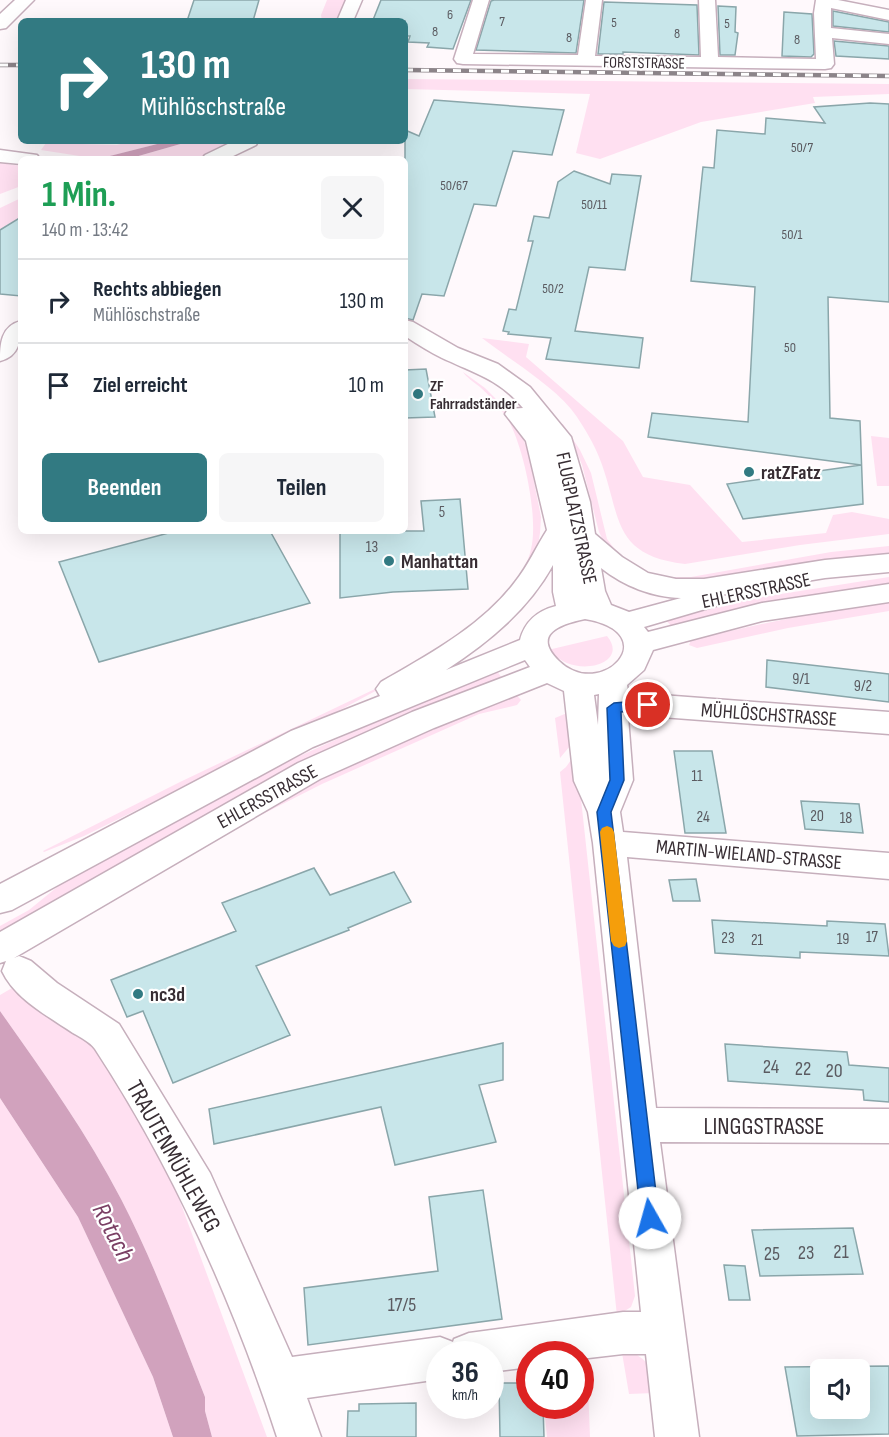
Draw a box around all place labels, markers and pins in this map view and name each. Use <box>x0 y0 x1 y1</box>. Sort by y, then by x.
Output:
place label: ZF Fahrradständer <box>430 377 517 414</box>
marker: ZF Fahrradständer <box>411 387 425 401</box>
place label: ratZFatz <box>761 461 821 485</box>
marker: ratZFatz <box>742 465 756 479</box>
place label: Manhattan <box>401 550 478 574</box>
marker: Manhattan <box>382 554 396 568</box>
pin <box>622 679 673 730</box>
place label: nc3d <box>150 983 185 1007</box>
marker: nc3d <box>131 987 145 1001</box>

